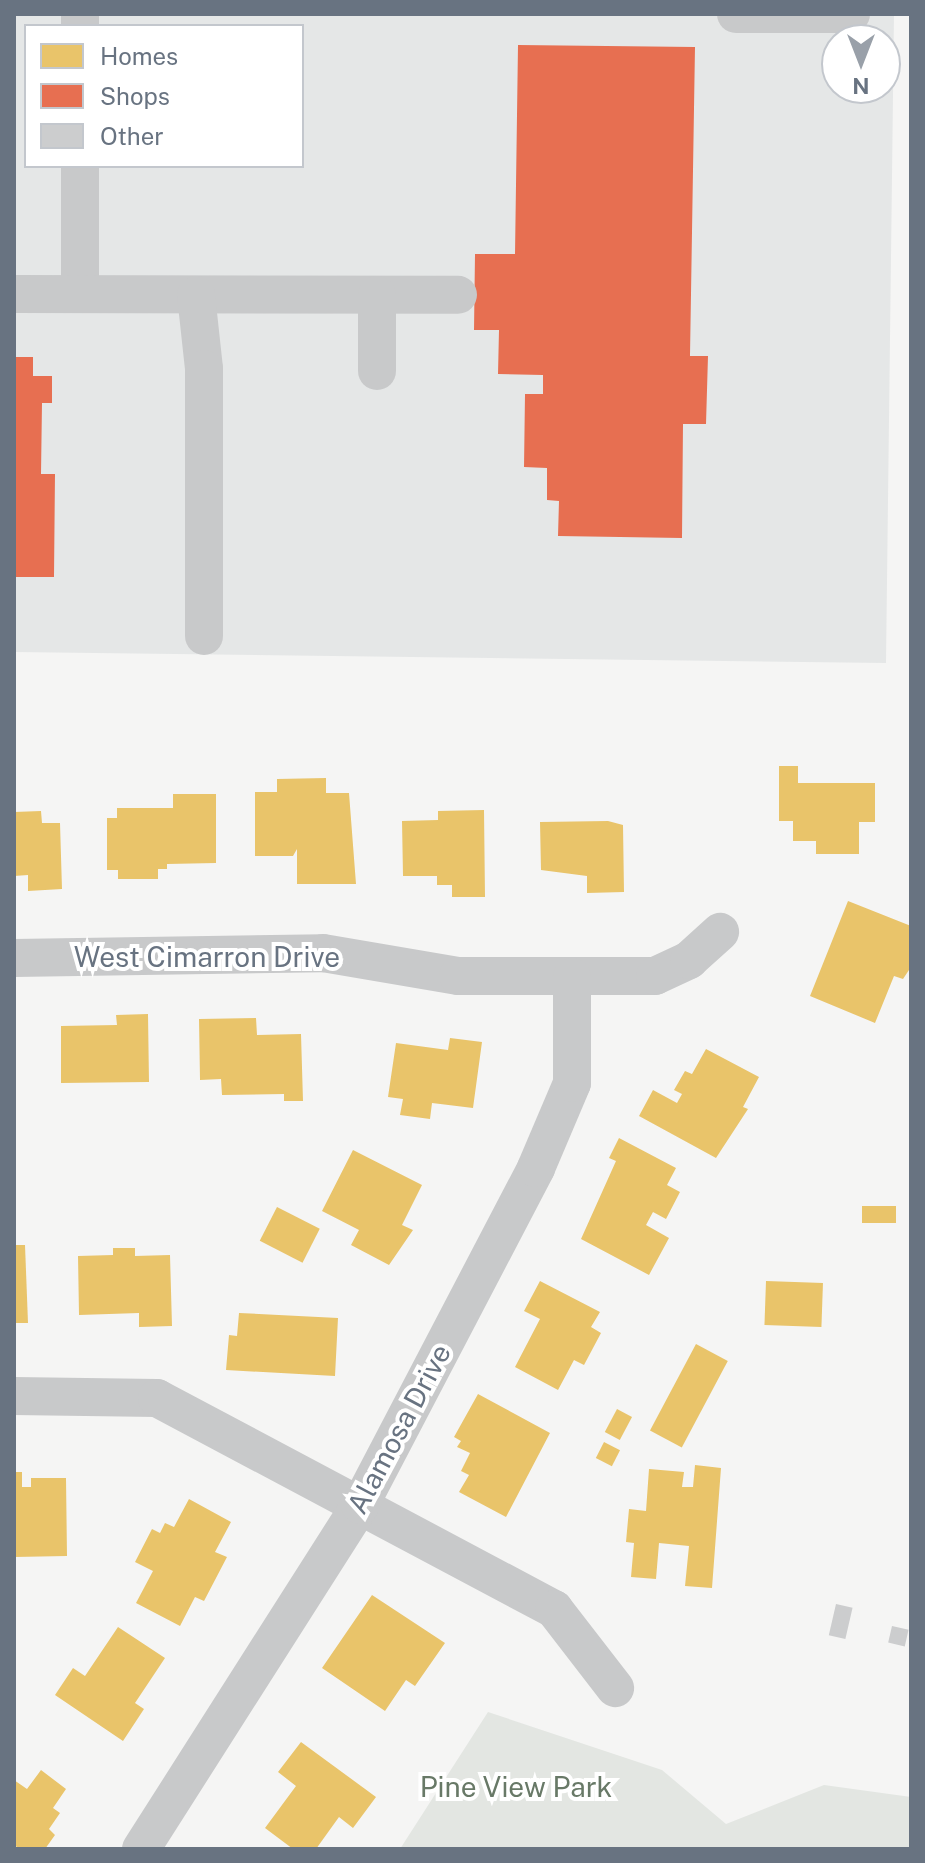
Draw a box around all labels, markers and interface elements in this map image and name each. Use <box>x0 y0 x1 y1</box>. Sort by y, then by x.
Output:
legend <box>24 24 304 168</box>
north arrow <box>821 24 901 104</box>
text: Homes <box>100 42 178 70</box>
text: N <box>852 73 870 99</box>
text: Shops <box>100 82 170 110</box>
text: Other <box>100 122 164 150</box>
street label: West Cimarron Drive <box>74 940 340 974</box>
street label: Alamosa Drive <box>340 1338 458 1520</box>
park label: Pine View Park <box>419 1770 613 1804</box>

